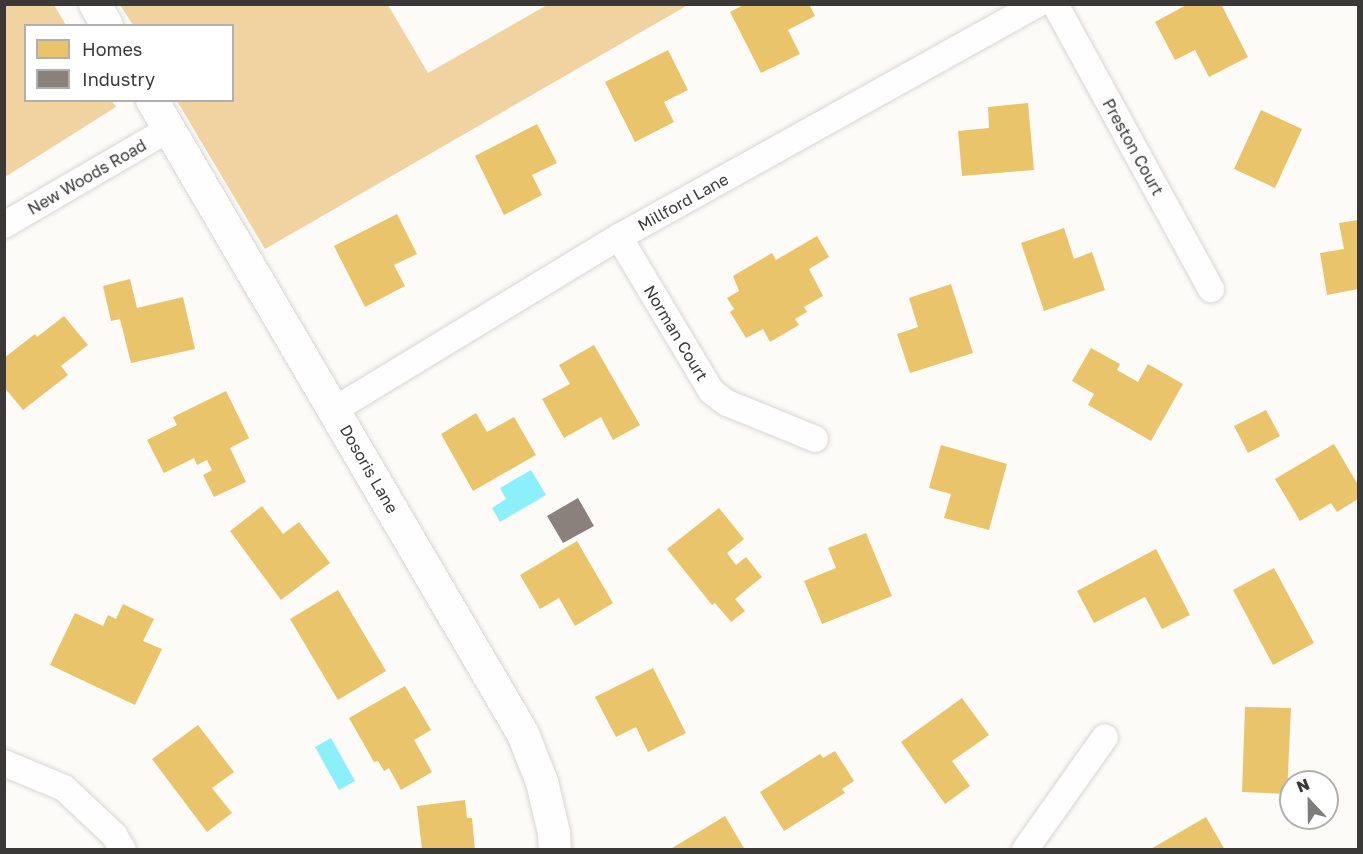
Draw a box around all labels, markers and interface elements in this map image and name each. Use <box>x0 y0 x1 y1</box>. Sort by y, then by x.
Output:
legend <box>24 24 234 102</box>
text: Homes <box>82 38 142 60</box>
text: Industry <box>82 68 155 90</box>
street label: Preston Court <box>1099 95 1167 199</box>
street label: New Woods Road <box>24 135 150 219</box>
street label: Millford Lane <box>634 169 732 235</box>
street label: Norman Court <box>640 282 712 384</box>
street label: Dosoris Lane <box>336 421 402 517</box>
north arrow <box>1279 770 1339 830</box>
text: N <box>1294 774 1312 797</box>

